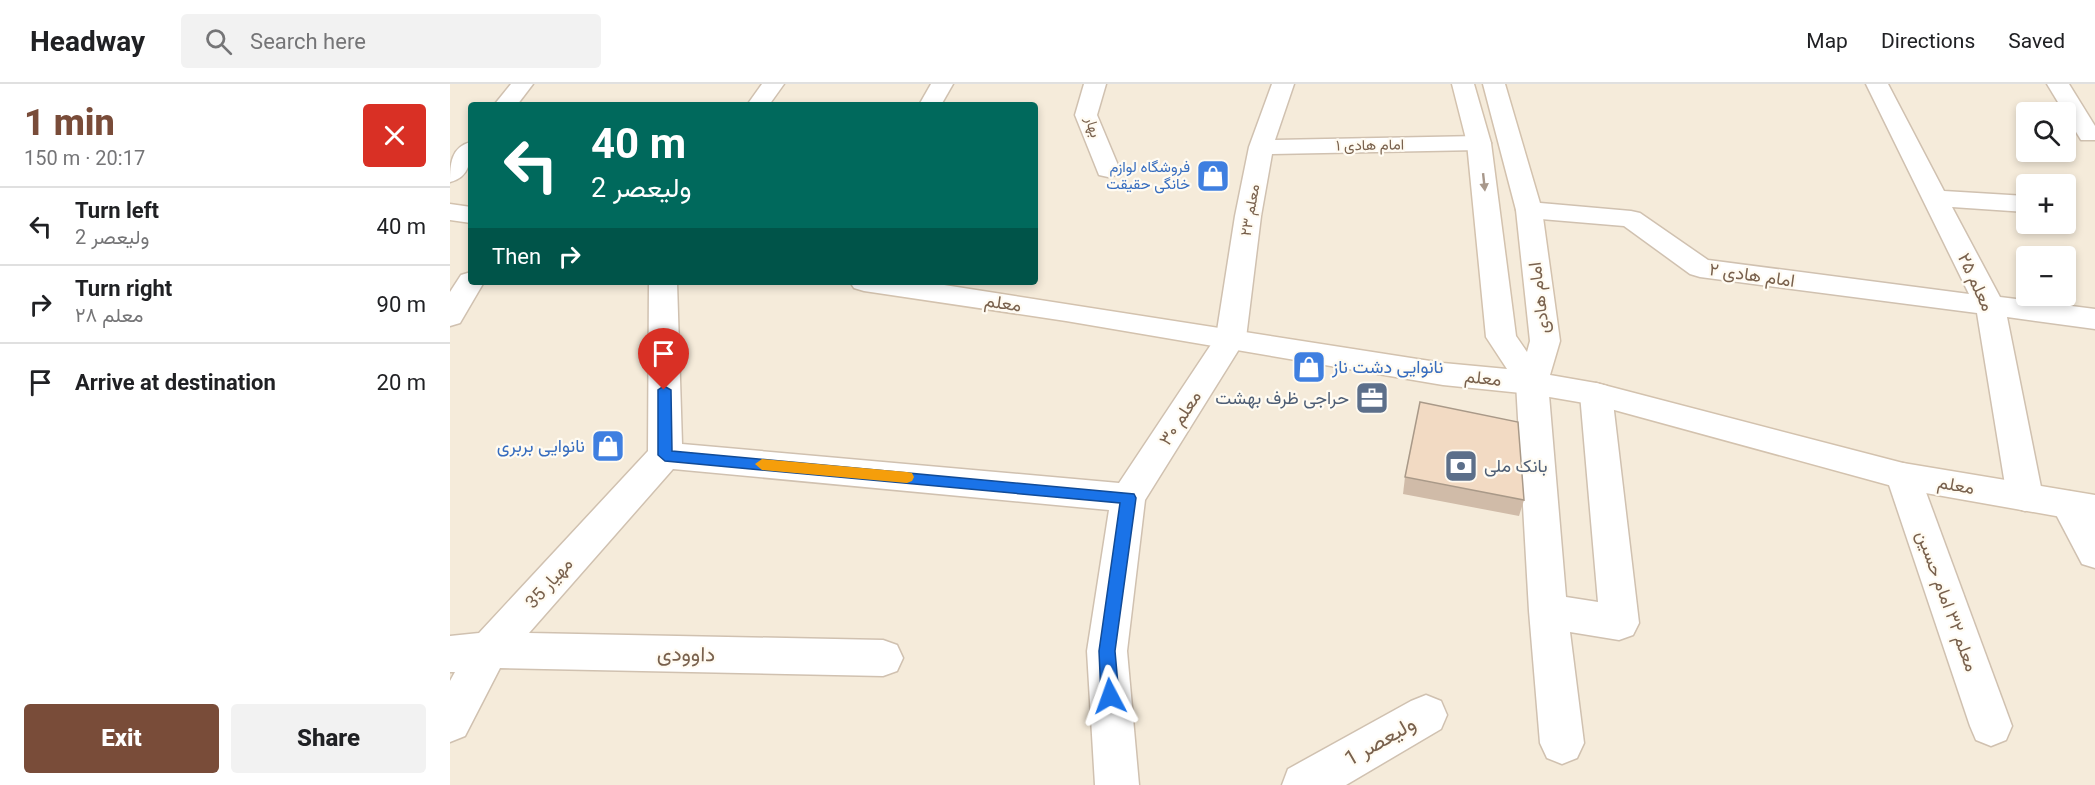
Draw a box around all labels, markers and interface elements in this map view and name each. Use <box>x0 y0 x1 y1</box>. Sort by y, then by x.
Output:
search box <box>181 14 601 68</box>
text: Headway <box>30 25 145 58</box>
icon: search <box>202 25 235 58</box>
text: Search here <box>250 29 366 54</box>
text: Map <box>1806 29 1848 53</box>
text: Directions <box>1881 29 1975 53</box>
text: Saved <box>2008 29 2065 53</box>
text: 1 min <box>24 102 115 144</box>
map controls <box>2016 102 2076 306</box>
button: search <box>2016 102 2076 162</box>
button: close <box>363 104 426 167</box>
street label: بهار <box>1081 113 1105 140</box>
text: 40 m <box>591 119 686 168</box>
icon: left <box>492 126 570 204</box>
street label: امام هادی ١ <box>1336 135 1404 156</box>
text: 150 m · 20:17 <box>24 146 145 170</box>
place label: فروشگاه لوازم خانگی حقیقت <box>1106 158 1190 194</box>
shop icon: فروشگاه لوازم خانگی حقیقت <box>1195 158 1231 194</box>
text: ولیعصر 2 <box>591 172 692 204</box>
one-way arrow <box>1479 173 1489 192</box>
button: + <box>2016 174 2076 234</box>
street label: معلم ۲۳ <box>1237 183 1264 237</box>
text: Turn left <box>75 198 159 223</box>
icon: left <box>24 210 57 243</box>
text: 40 m <box>377 214 426 239</box>
text: ولیعصر 2 <box>75 225 149 249</box>
icon: right <box>553 240 586 273</box>
text: Then <box>492 244 541 269</box>
button: − <box>2016 246 2076 306</box>
street label: معلم ۲۵ <box>1952 249 1999 315</box>
street label: امام هادی ٢ <box>1708 258 1796 293</box>
street label: امام هادی <box>1524 261 1555 335</box>
text: Turn right <box>75 276 172 301</box>
icon: right <box>24 288 57 321</box>
street label: معلم <box>983 290 1023 317</box>
text: 90 m <box>377 292 426 317</box>
text: معلم ۲۸ <box>75 303 143 327</box>
pin <box>638 328 689 390</box>
icon: arrive <box>647 337 680 370</box>
shop icon: نانوایی دشت ناز <box>1291 349 1327 385</box>
place label: نانوایی دشت ناز <box>1331 356 1443 378</box>
street label: معلم <box>1463 365 1503 392</box>
icon: arrive <box>24 366 57 399</box>
text: Arrive at destination <box>75 370 276 395</box>
text: 20 m <box>377 370 426 395</box>
office icon: حراجی ظرف بهشت <box>1354 380 1390 416</box>
street label: معلم ۳۰ <box>1154 386 1207 450</box>
place label: حراجی ظرف بهشت <box>1215 387 1349 409</box>
shop icon: نانوایی بربری <box>590 428 626 464</box>
place label: نانوایی بربری <box>497 435 585 457</box>
bank icon: بانک ملی <box>1443 448 1479 484</box>
place label: بانک ملی <box>1484 455 1548 477</box>
street label: معلم <box>1936 471 1976 500</box>
street label: معلم ۳۲ امام حسین <box>1910 528 1983 675</box>
street label: مهیار 35 <box>521 553 577 613</box>
street label: داوودی <box>657 641 715 668</box>
position arrow <box>1078 664 1142 728</box>
button: Exit <box>24 704 219 773</box>
button: Share <box>231 704 426 773</box>
street label: ولیعصر 1 <box>1340 711 1420 772</box>

